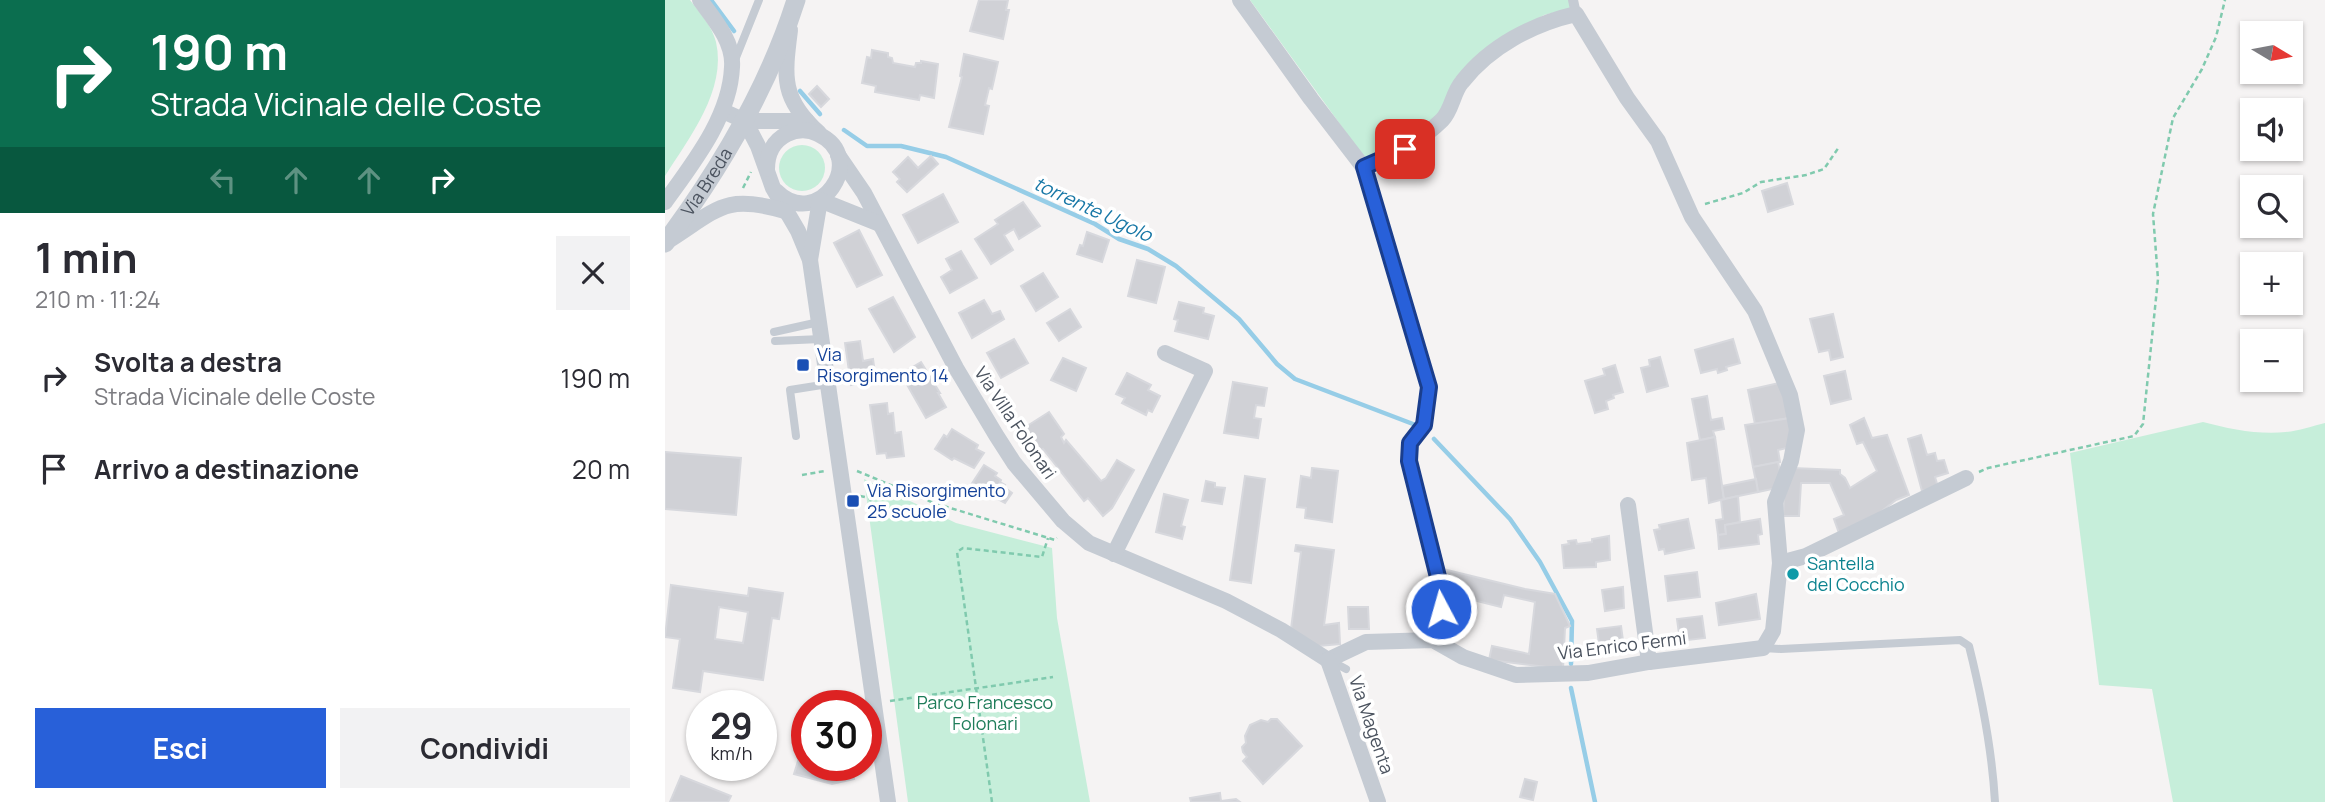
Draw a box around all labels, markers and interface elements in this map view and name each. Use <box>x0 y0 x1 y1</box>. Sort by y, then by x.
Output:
text: 190 m <box>150 18 288 85</box>
north arrow <box>2240 21 2303 84</box>
map controls <box>2240 21 2303 392</box>
icon: right <box>35 28 126 119</box>
text: Strada Vicinale delle Coste <box>150 82 542 126</box>
button: sound <box>2240 98 2303 161</box>
pin <box>1375 119 1435 179</box>
icon: arrive <box>1386 130 1424 168</box>
street label: Via Breda <box>675 143 737 220</box>
icon: left <box>204 161 242 199</box>
icon: ahead <box>277 161 315 199</box>
icon: ahead <box>350 161 388 199</box>
icon: right <box>423 161 461 199</box>
water label: torrente Ugolo <box>1030 170 1158 249</box>
button: search <box>2240 175 2303 238</box>
text: 1 min <box>35 228 138 286</box>
button: close <box>556 236 630 310</box>
button: + <box>2240 252 2303 315</box>
text: 210 m · 11:24 <box>35 283 161 315</box>
button: − <box>2240 329 2303 392</box>
place label: Via Risorgimento 14 <box>817 342 949 387</box>
text: Svolta a destra <box>94 344 282 380</box>
marker: Via Risorgimento 14 <box>795 357 811 373</box>
icon: right <box>35 359 73 397</box>
text: 190 m <box>561 360 630 396</box>
street label: Via Villa Folonari <box>969 362 1062 483</box>
text: Strada Vicinale delle Coste <box>94 380 375 412</box>
icon: arrive <box>35 450 73 488</box>
text: Arrivo a destinazione <box>94 451 359 487</box>
text: 20 m <box>572 451 630 487</box>
place label: Via Risorgimento 25 scuole <box>867 478 1006 523</box>
marker: Via Risorgimento 25 scuole <box>845 493 861 509</box>
place label: Santella del Cocchio <box>1807 551 1905 596</box>
marker: Santella del Cocchio <box>1785 566 1801 582</box>
position arrow <box>1404 572 1478 646</box>
street label: Via Enrico Fermi <box>1556 625 1687 665</box>
street label: Via Magenta <box>1344 672 1400 777</box>
speed limit sign: 30 <box>791 690 882 781</box>
park label: Parco Francesco Folonari <box>917 690 1053 735</box>
text: 29 <box>710 702 753 750</box>
button: Esci <box>35 708 326 788</box>
button: Condividi <box>340 708 630 788</box>
text: km/h <box>711 741 752 765</box>

